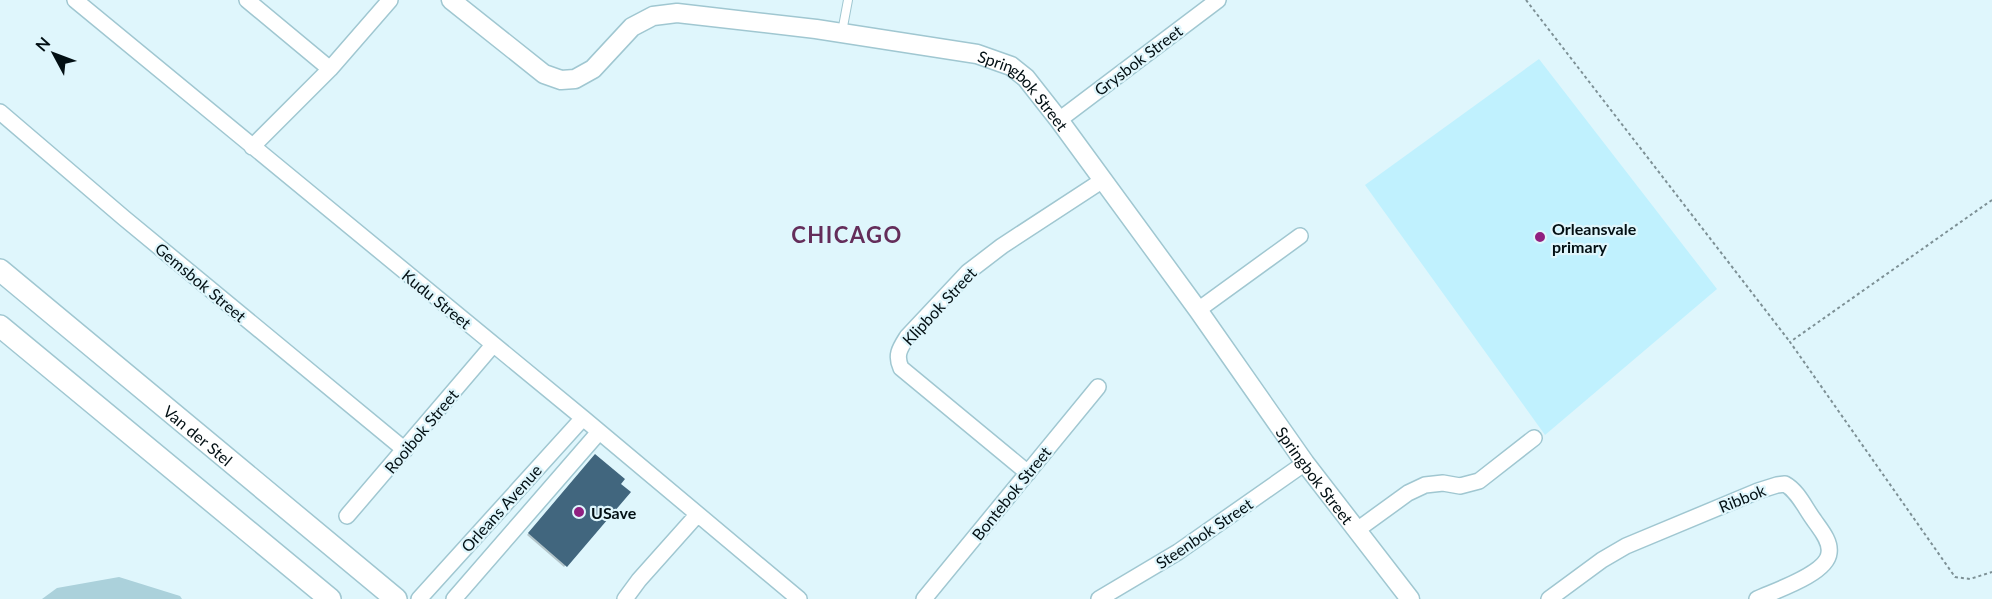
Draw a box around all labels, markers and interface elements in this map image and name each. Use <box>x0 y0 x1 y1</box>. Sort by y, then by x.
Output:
street label: Grysbok Street <box>1090 21 1186 99</box>
north arrow <box>24 24 84 84</box>
text: N <box>31 33 54 55</box>
street label: Springbok Street <box>976 46 1073 134</box>
place label: Orleansvale primary <box>1552 219 1637 256</box>
district label: CHICAGO <box>791 221 903 248</box>
marker: Orleansvale primary <box>1533 230 1547 244</box>
street label: Gemsbok Street <box>152 239 250 326</box>
street label: Klipbok Street <box>898 263 980 349</box>
street label: Kudu Street <box>399 265 476 333</box>
street label: Rooibok Street <box>380 385 462 477</box>
street label: Van der Stel <box>160 401 237 469</box>
street label: Springbok Street <box>1273 422 1358 528</box>
street label: Bontebok Street <box>968 442 1055 544</box>
street label: Orleans Avenue <box>457 460 545 556</box>
street label: Ribbok <box>1716 480 1769 516</box>
street label: Steenbok Street <box>1152 494 1256 572</box>
place label: USave <box>591 503 637 522</box>
marker: USave <box>572 505 586 519</box>

